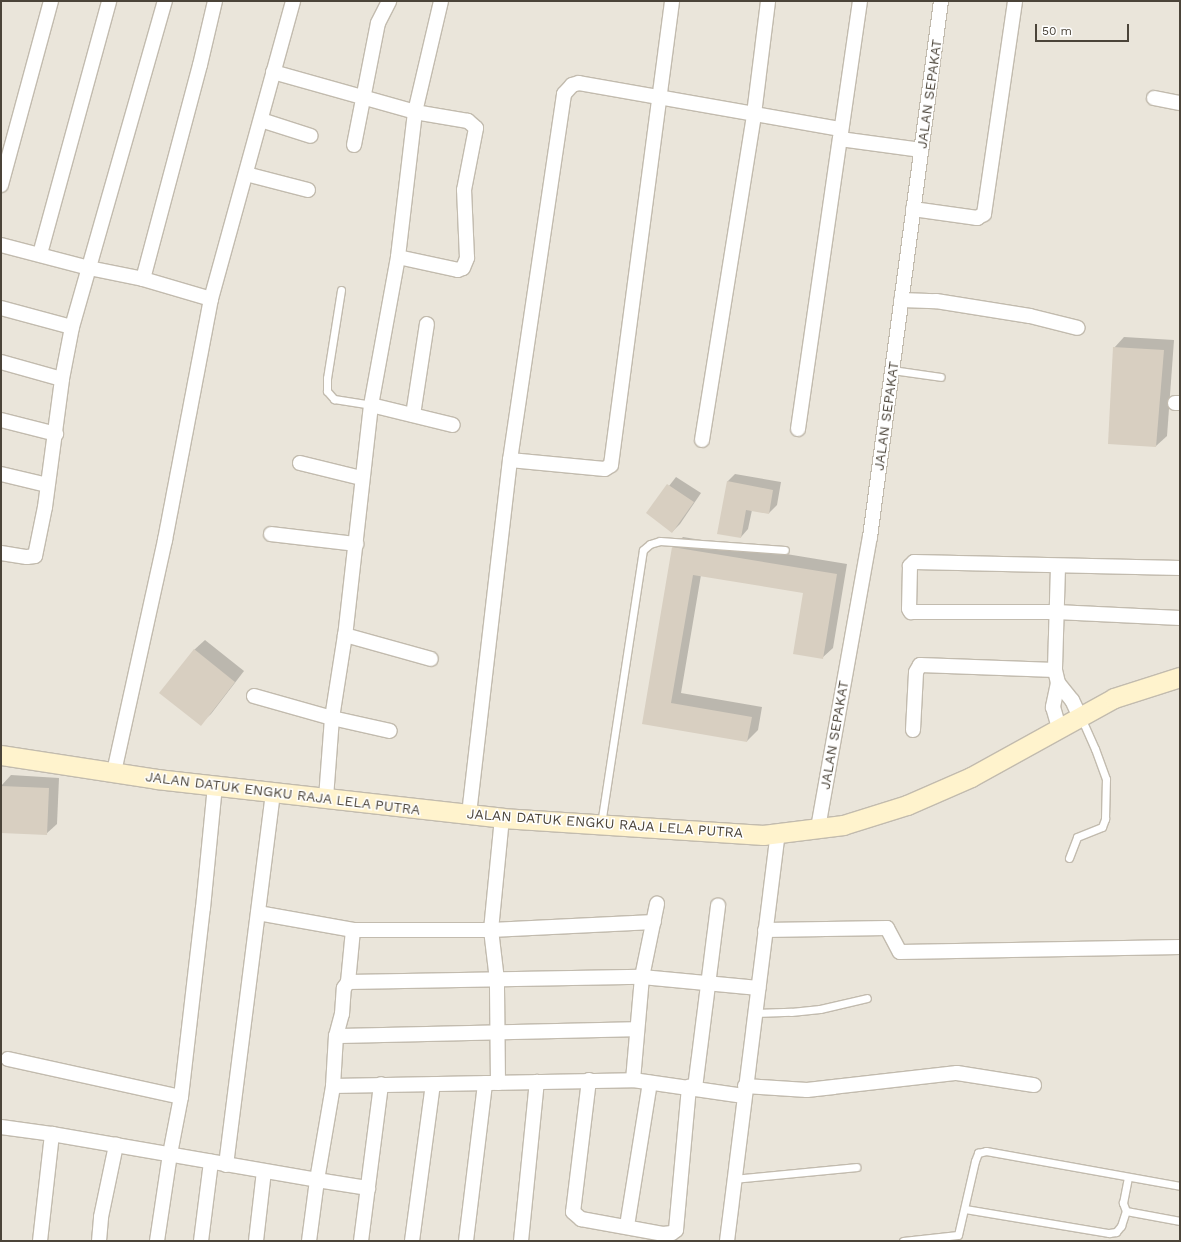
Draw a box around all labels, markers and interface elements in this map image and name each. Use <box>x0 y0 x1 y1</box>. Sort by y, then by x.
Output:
scale bar <box>1037 16 1131 42</box>
text: 50 m <box>1042 24 1072 38</box>
street label: JALAN SEPAKAT <box>913 38 945 150</box>
street label: JALAN SEPAKAT <box>870 360 902 472</box>
street label: JALAN SEPAKAT <box>816 679 852 791</box>
street label: JALAN DATUK ENGKU RAJA LELA PUTRA <box>144 768 422 818</box>
street label: JALAN DATUK ENGKU RAJA LELA PUTRA <box>466 805 744 841</box>

